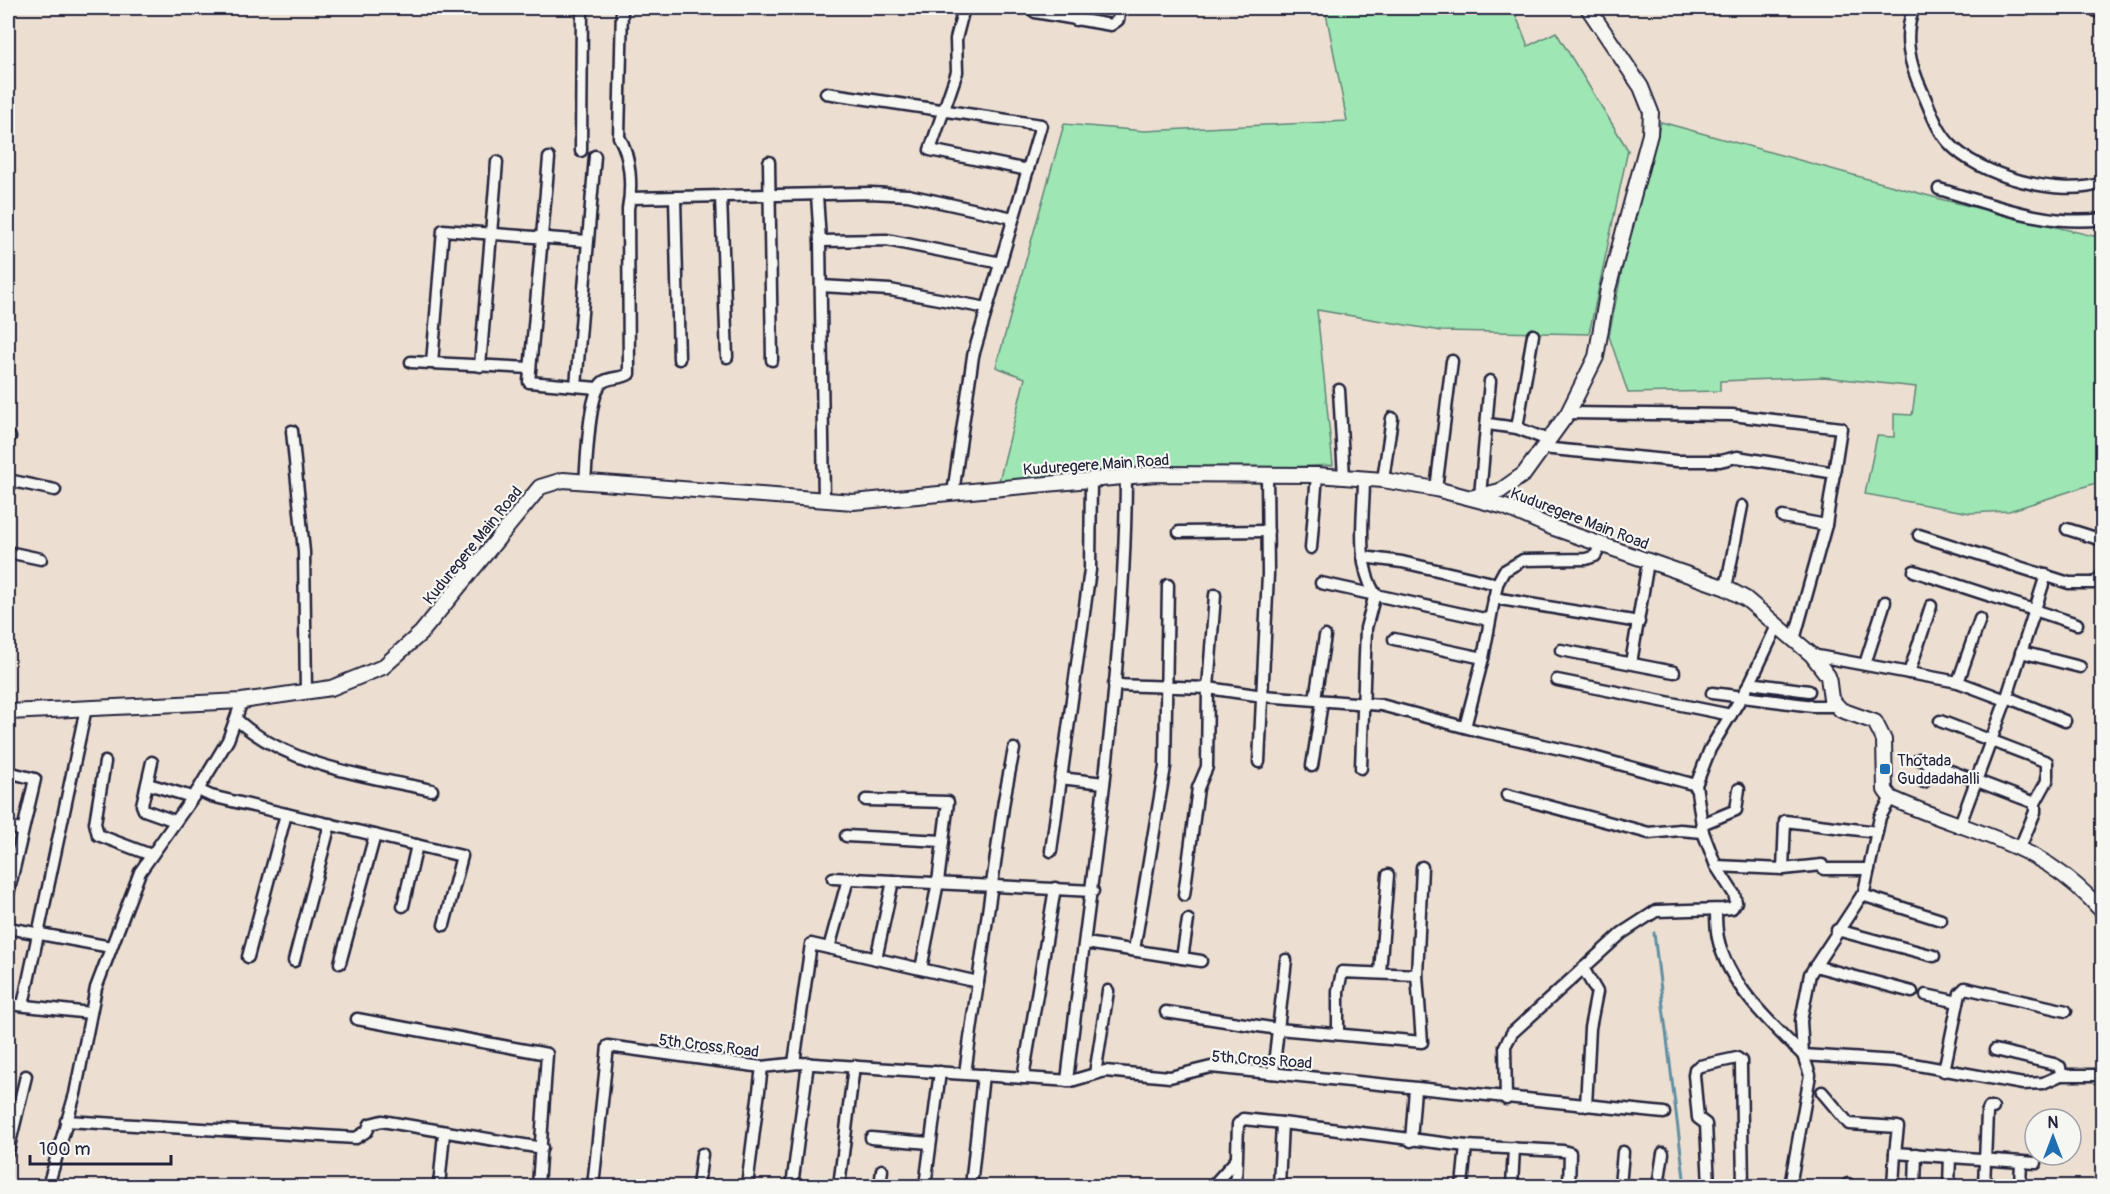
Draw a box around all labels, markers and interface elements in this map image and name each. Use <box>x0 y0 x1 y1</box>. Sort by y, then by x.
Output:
street label: Kuduregere Main Road <box>1022 450 1170 480</box>
street label: Kuduregere Main Road <box>419 482 527 609</box>
street label: Kuduregere Main Road <box>1507 483 1652 555</box>
place label: Thotada Guddadahalli <box>1897 751 1980 789</box>
marker: Thotada Guddadahalli <box>1878 762 1892 776</box>
street label: 5th Cross Road <box>658 1030 760 1062</box>
street label: 5th Cross Road <box>1211 1047 1313 1073</box>
north arrow <box>2023 1107 2083 1167</box>
text: N <box>2048 1113 2059 1133</box>
scale bar <box>30 1128 171 1166</box>
text: 100 m <box>39 1138 91 1161</box>

